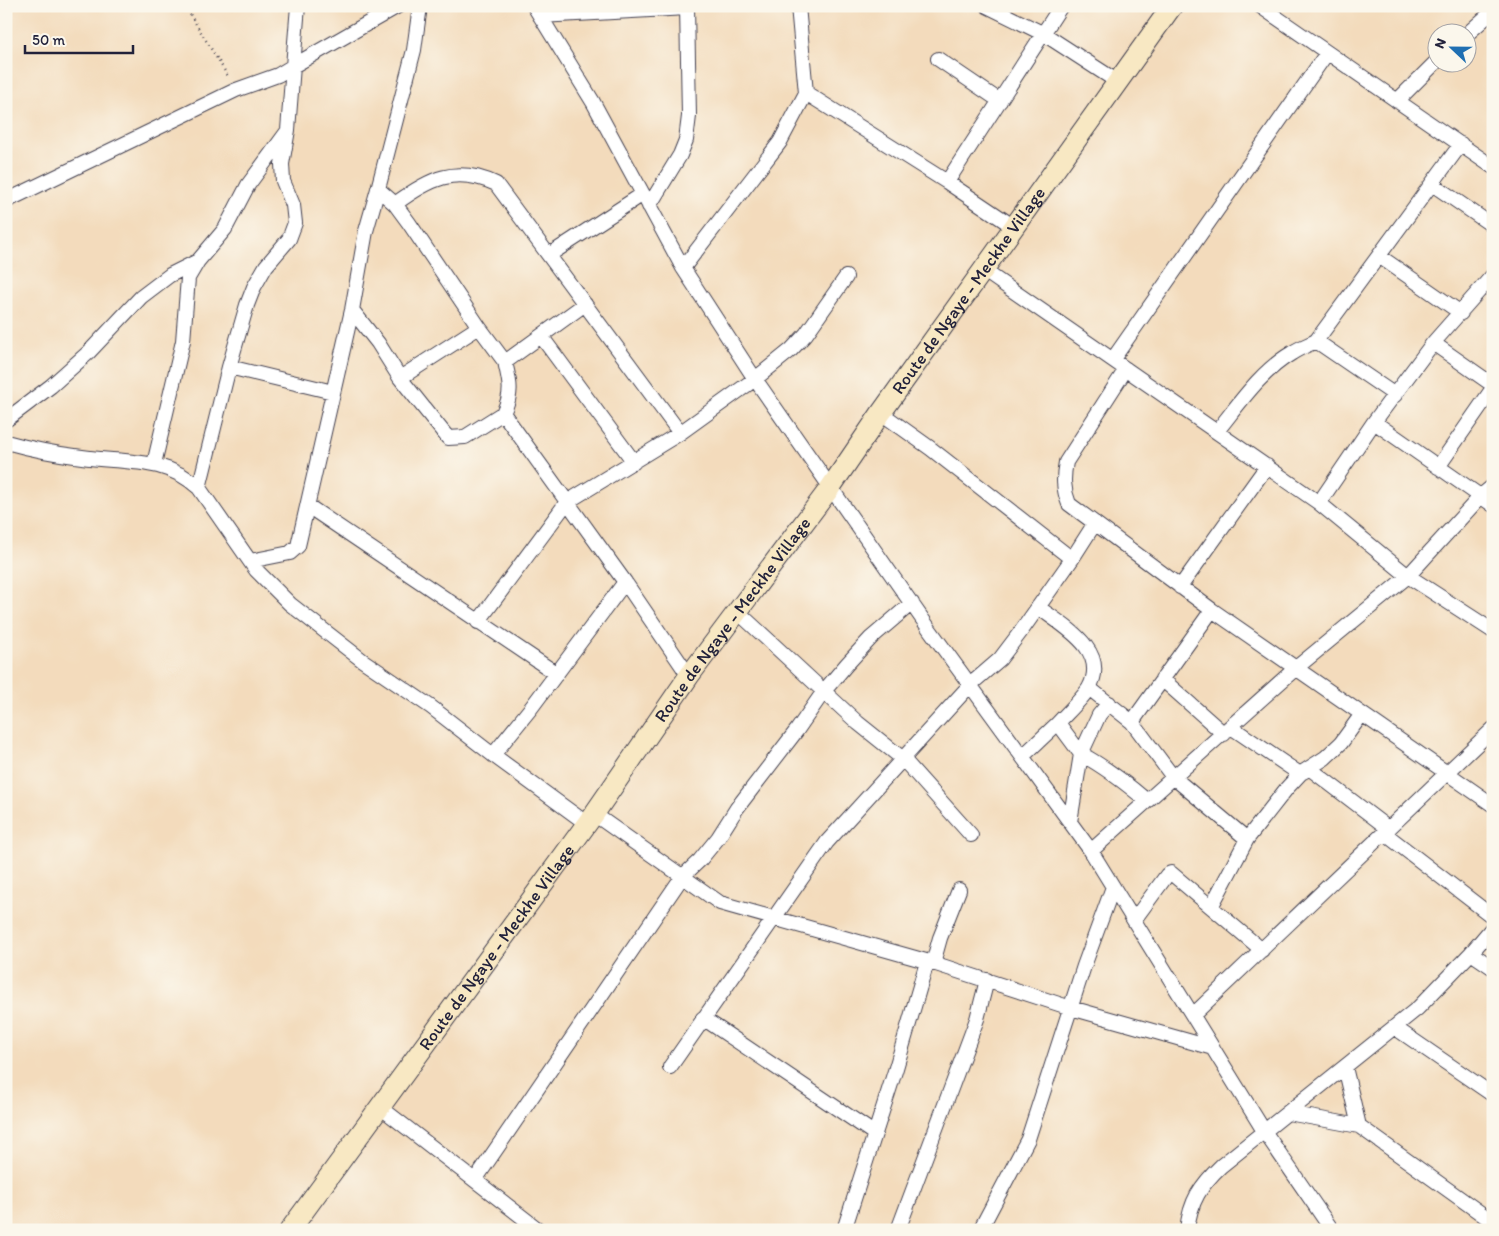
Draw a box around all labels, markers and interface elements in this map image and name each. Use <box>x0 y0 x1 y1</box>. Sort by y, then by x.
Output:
scale bar <box>25 22 132 54</box>
north arrow <box>1426 22 1476 72</box>
text: 50 m <box>32 31 65 49</box>
text: N <box>1431 36 1450 51</box>
street label: Route de Ngaye - Meckhe Village <box>887 183 1050 398</box>
street label: Route de Ngaye - Meckhe Village <box>650 513 815 726</box>
street label: Route de Ngaye - Meckhe Village <box>414 840 579 1055</box>

